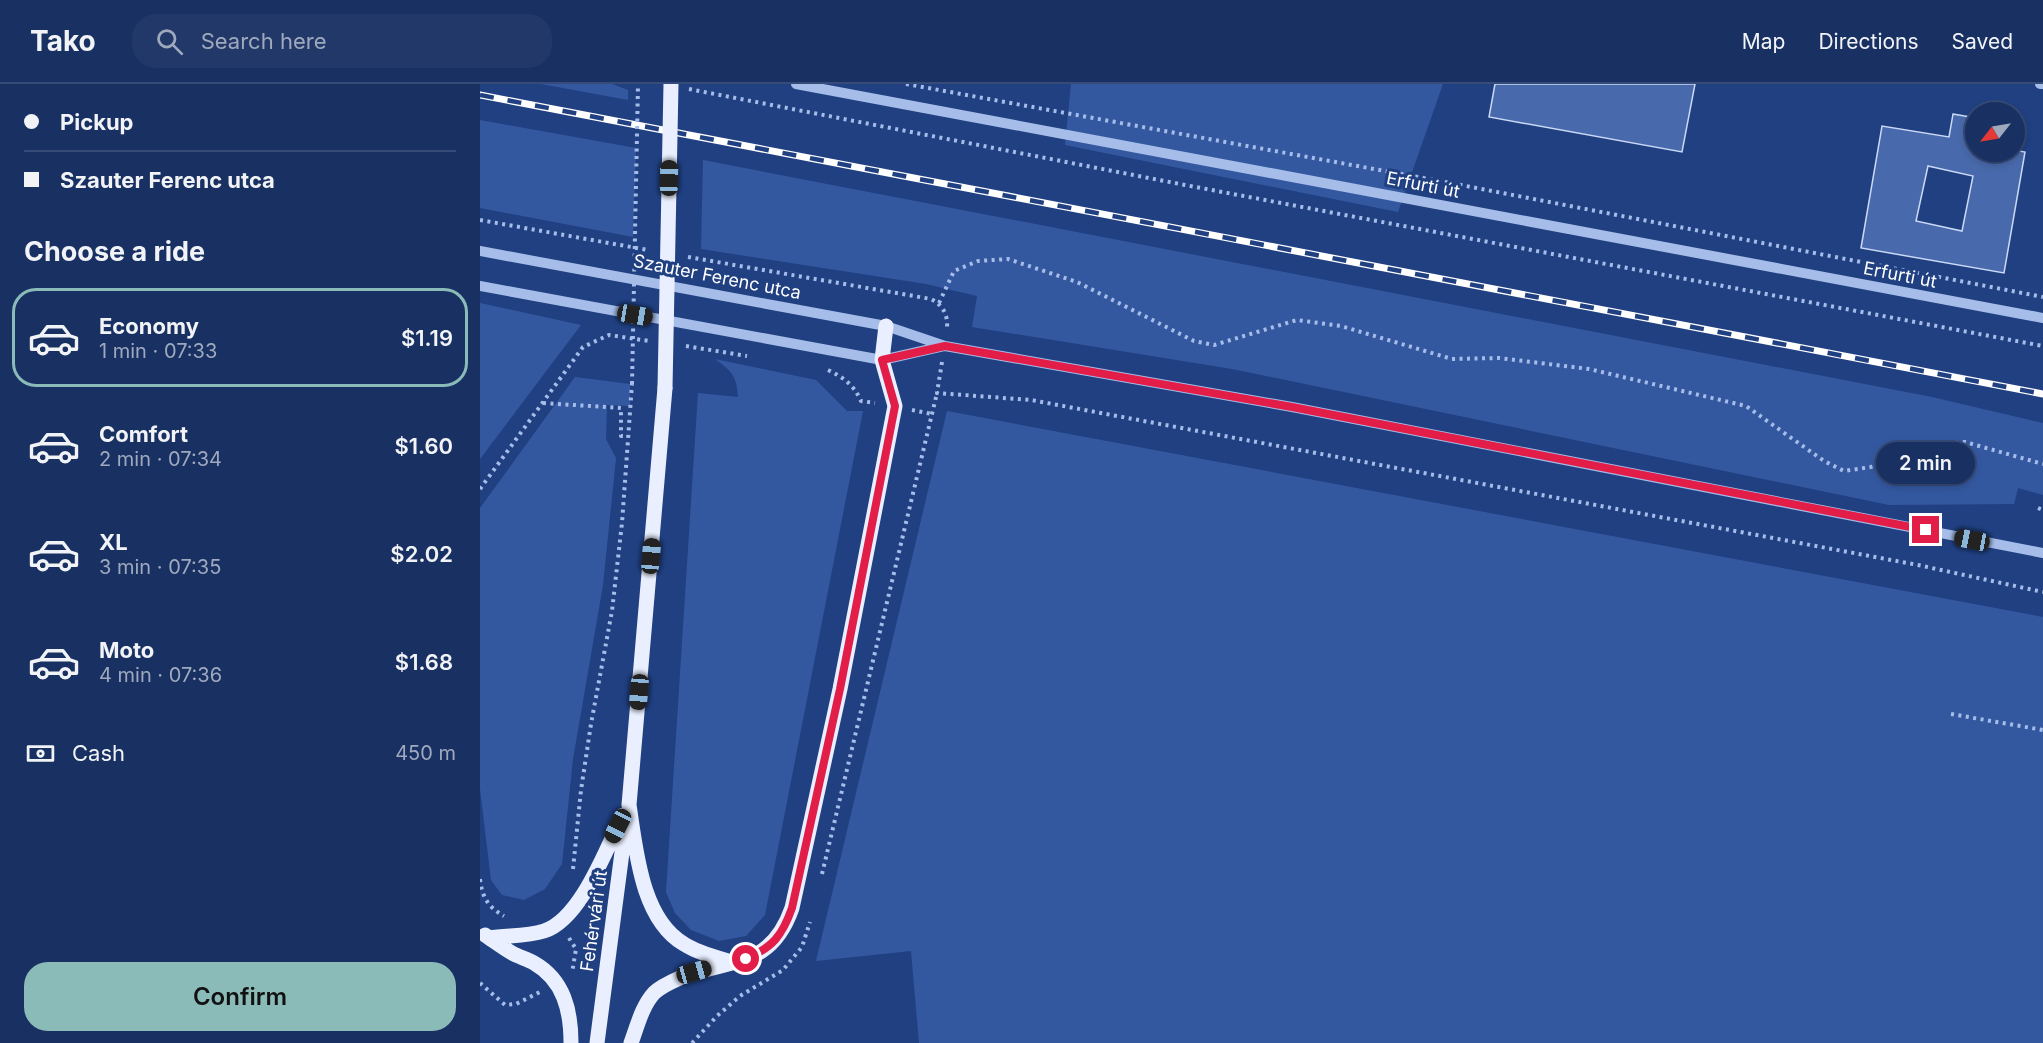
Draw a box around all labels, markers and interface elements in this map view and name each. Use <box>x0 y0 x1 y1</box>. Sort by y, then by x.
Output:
search box <box>132 14 552 68</box>
text: Tako <box>30 24 96 58</box>
icon: search <box>153 25 186 58</box>
text: Search here <box>201 28 326 54</box>
text: Map <box>1742 29 1785 54</box>
text: Directions <box>1818 29 1919 54</box>
text: Saved <box>1952 29 2013 54</box>
north arrow <box>1965 102 2025 162</box>
map controls <box>1965 102 2025 162</box>
text: Pickup <box>60 109 134 135</box>
car <box>660 160 678 196</box>
text: Szauter Ferenc utca <box>60 167 275 193</box>
street label: Erfurti út <box>1385 167 1462 202</box>
text: Choose a ride <box>24 235 205 268</box>
street label: Szauter Ferenc utca <box>631 250 803 303</box>
street label: Erfurti út <box>1862 257 1939 292</box>
car <box>616 303 654 327</box>
icon: car <box>27 311 81 365</box>
text: Economy <box>99 313 199 339</box>
text: $1.19 <box>401 325 453 351</box>
text: 1 min · 07:33 <box>99 339 217 363</box>
icon: car <box>27 419 81 473</box>
text: Comfort <box>99 421 188 447</box>
text: $1.60 <box>394 433 453 459</box>
callout: 2 min <box>1876 443 1976 485</box>
text: 2 min · 07:34 <box>99 447 222 471</box>
text: 2 min <box>1899 451 1952 475</box>
route end <box>1912 516 1939 543</box>
icon: car <box>27 527 81 581</box>
car <box>1953 528 1991 552</box>
text: XL <box>99 529 128 555</box>
car <box>640 537 662 575</box>
text: $2.02 <box>390 541 453 567</box>
text: 3 min · 07:35 <box>99 555 221 579</box>
icon: car <box>27 635 81 689</box>
text: Moto <box>99 637 154 663</box>
text: $1.68 <box>395 649 453 675</box>
text: 4 min · 07:36 <box>99 663 222 687</box>
car <box>628 673 650 711</box>
icon: cash <box>24 737 57 770</box>
text: Cash <box>72 740 125 766</box>
text: 450 m <box>395 741 456 765</box>
car <box>602 806 634 846</box>
street label: Fehérvári út <box>576 869 611 973</box>
route start <box>732 945 759 972</box>
car <box>674 958 714 986</box>
button: Confirm <box>24 962 456 1031</box>

